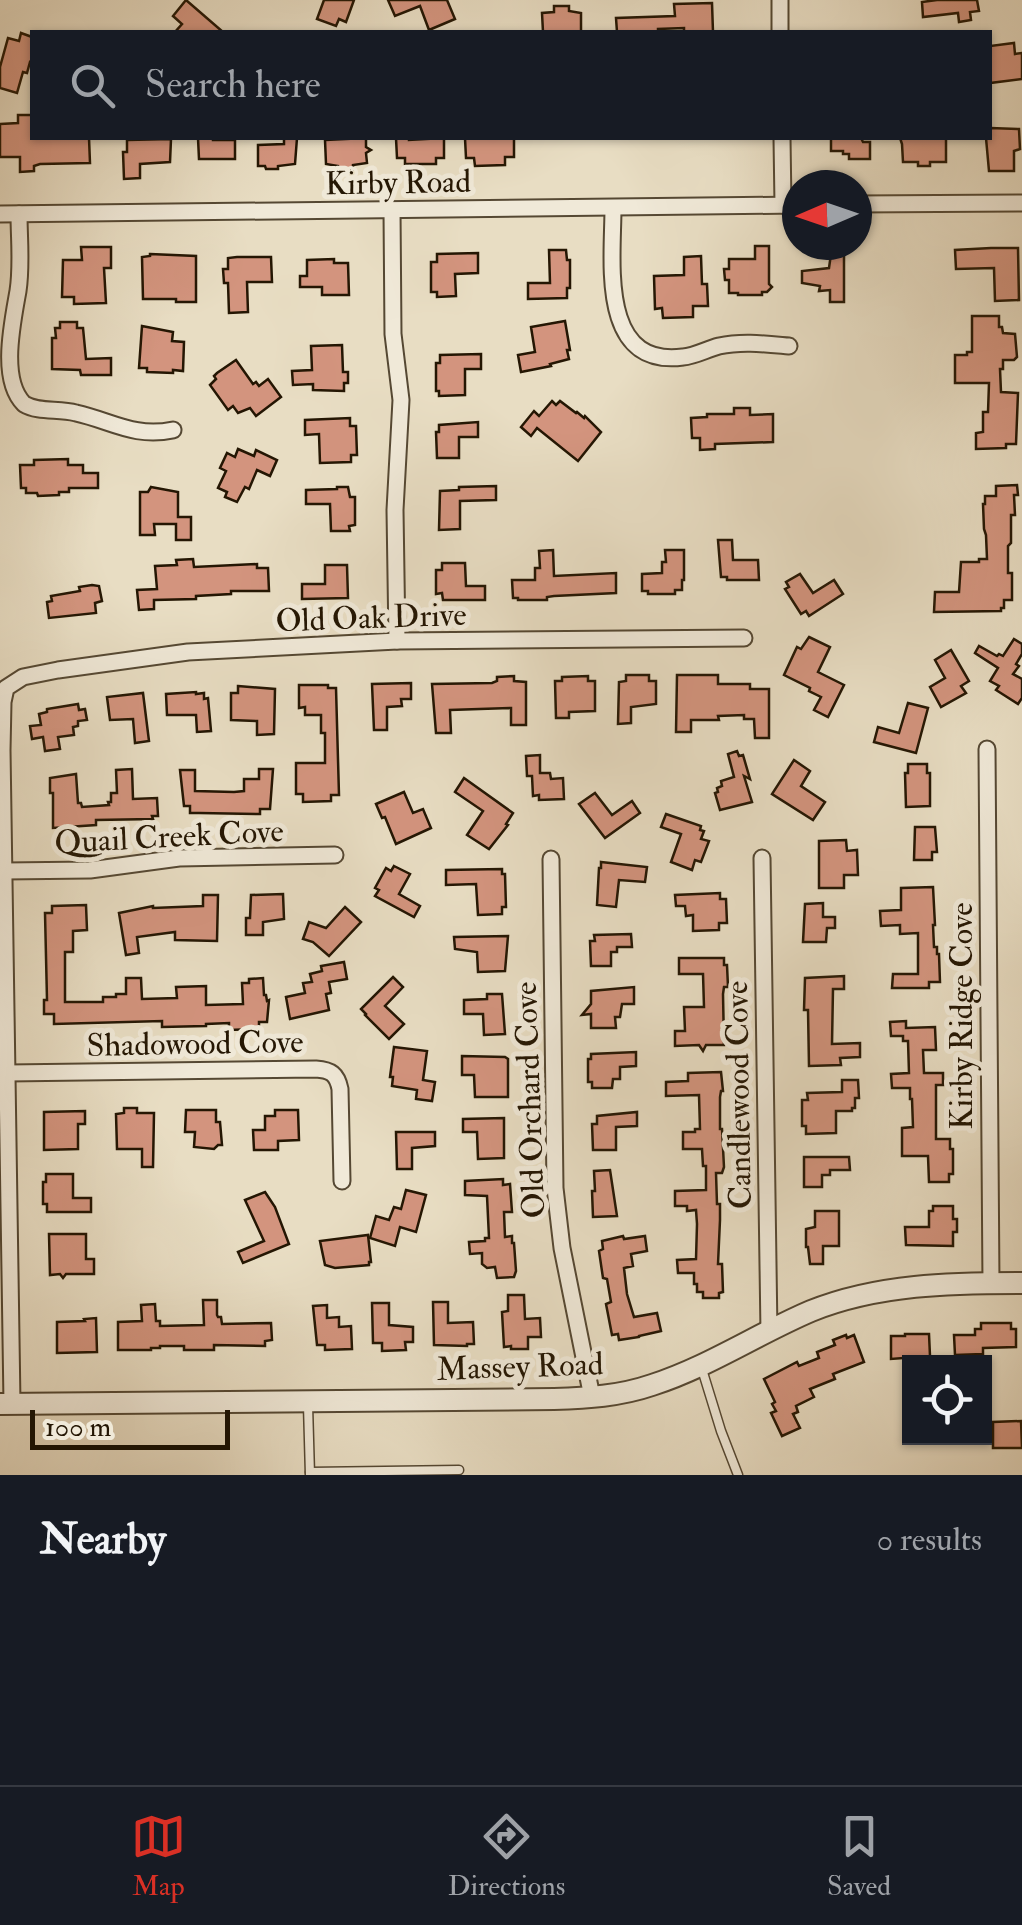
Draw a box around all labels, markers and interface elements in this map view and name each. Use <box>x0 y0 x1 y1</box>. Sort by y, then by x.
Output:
search box <box>30 30 992 140</box>
icon: search <box>65 58 120 113</box>
text: Search here <box>145 61 321 109</box>
street label: Kirby Road <box>325 162 472 204</box>
north arrow <box>782 170 872 260</box>
street label: Old Oak Drive <box>275 595 467 641</box>
street label: Quail Creek Cove <box>53 811 285 863</box>
street label: Kirby Ridge Cove <box>942 902 982 1130</box>
street label: Candlewood Cove <box>717 980 761 1209</box>
street label: Old Orchard Cove <box>506 981 554 1219</box>
street label: Shadowood Cove <box>86 1022 304 1066</box>
street label: Massey Road <box>436 1344 604 1390</box>
map controls <box>902 1355 992 1445</box>
button: locate <box>902 1355 992 1445</box>
scale bar <box>30 1405 230 1450</box>
text: 100 m <box>45 1410 111 1445</box>
text: Nearby <box>40 1514 166 1566</box>
text: 0 results <box>877 1520 982 1560</box>
tab: Map <box>131 1809 186 1904</box>
tab: Directions <box>448 1809 565 1904</box>
tab: Saved <box>827 1809 891 1904</box>

